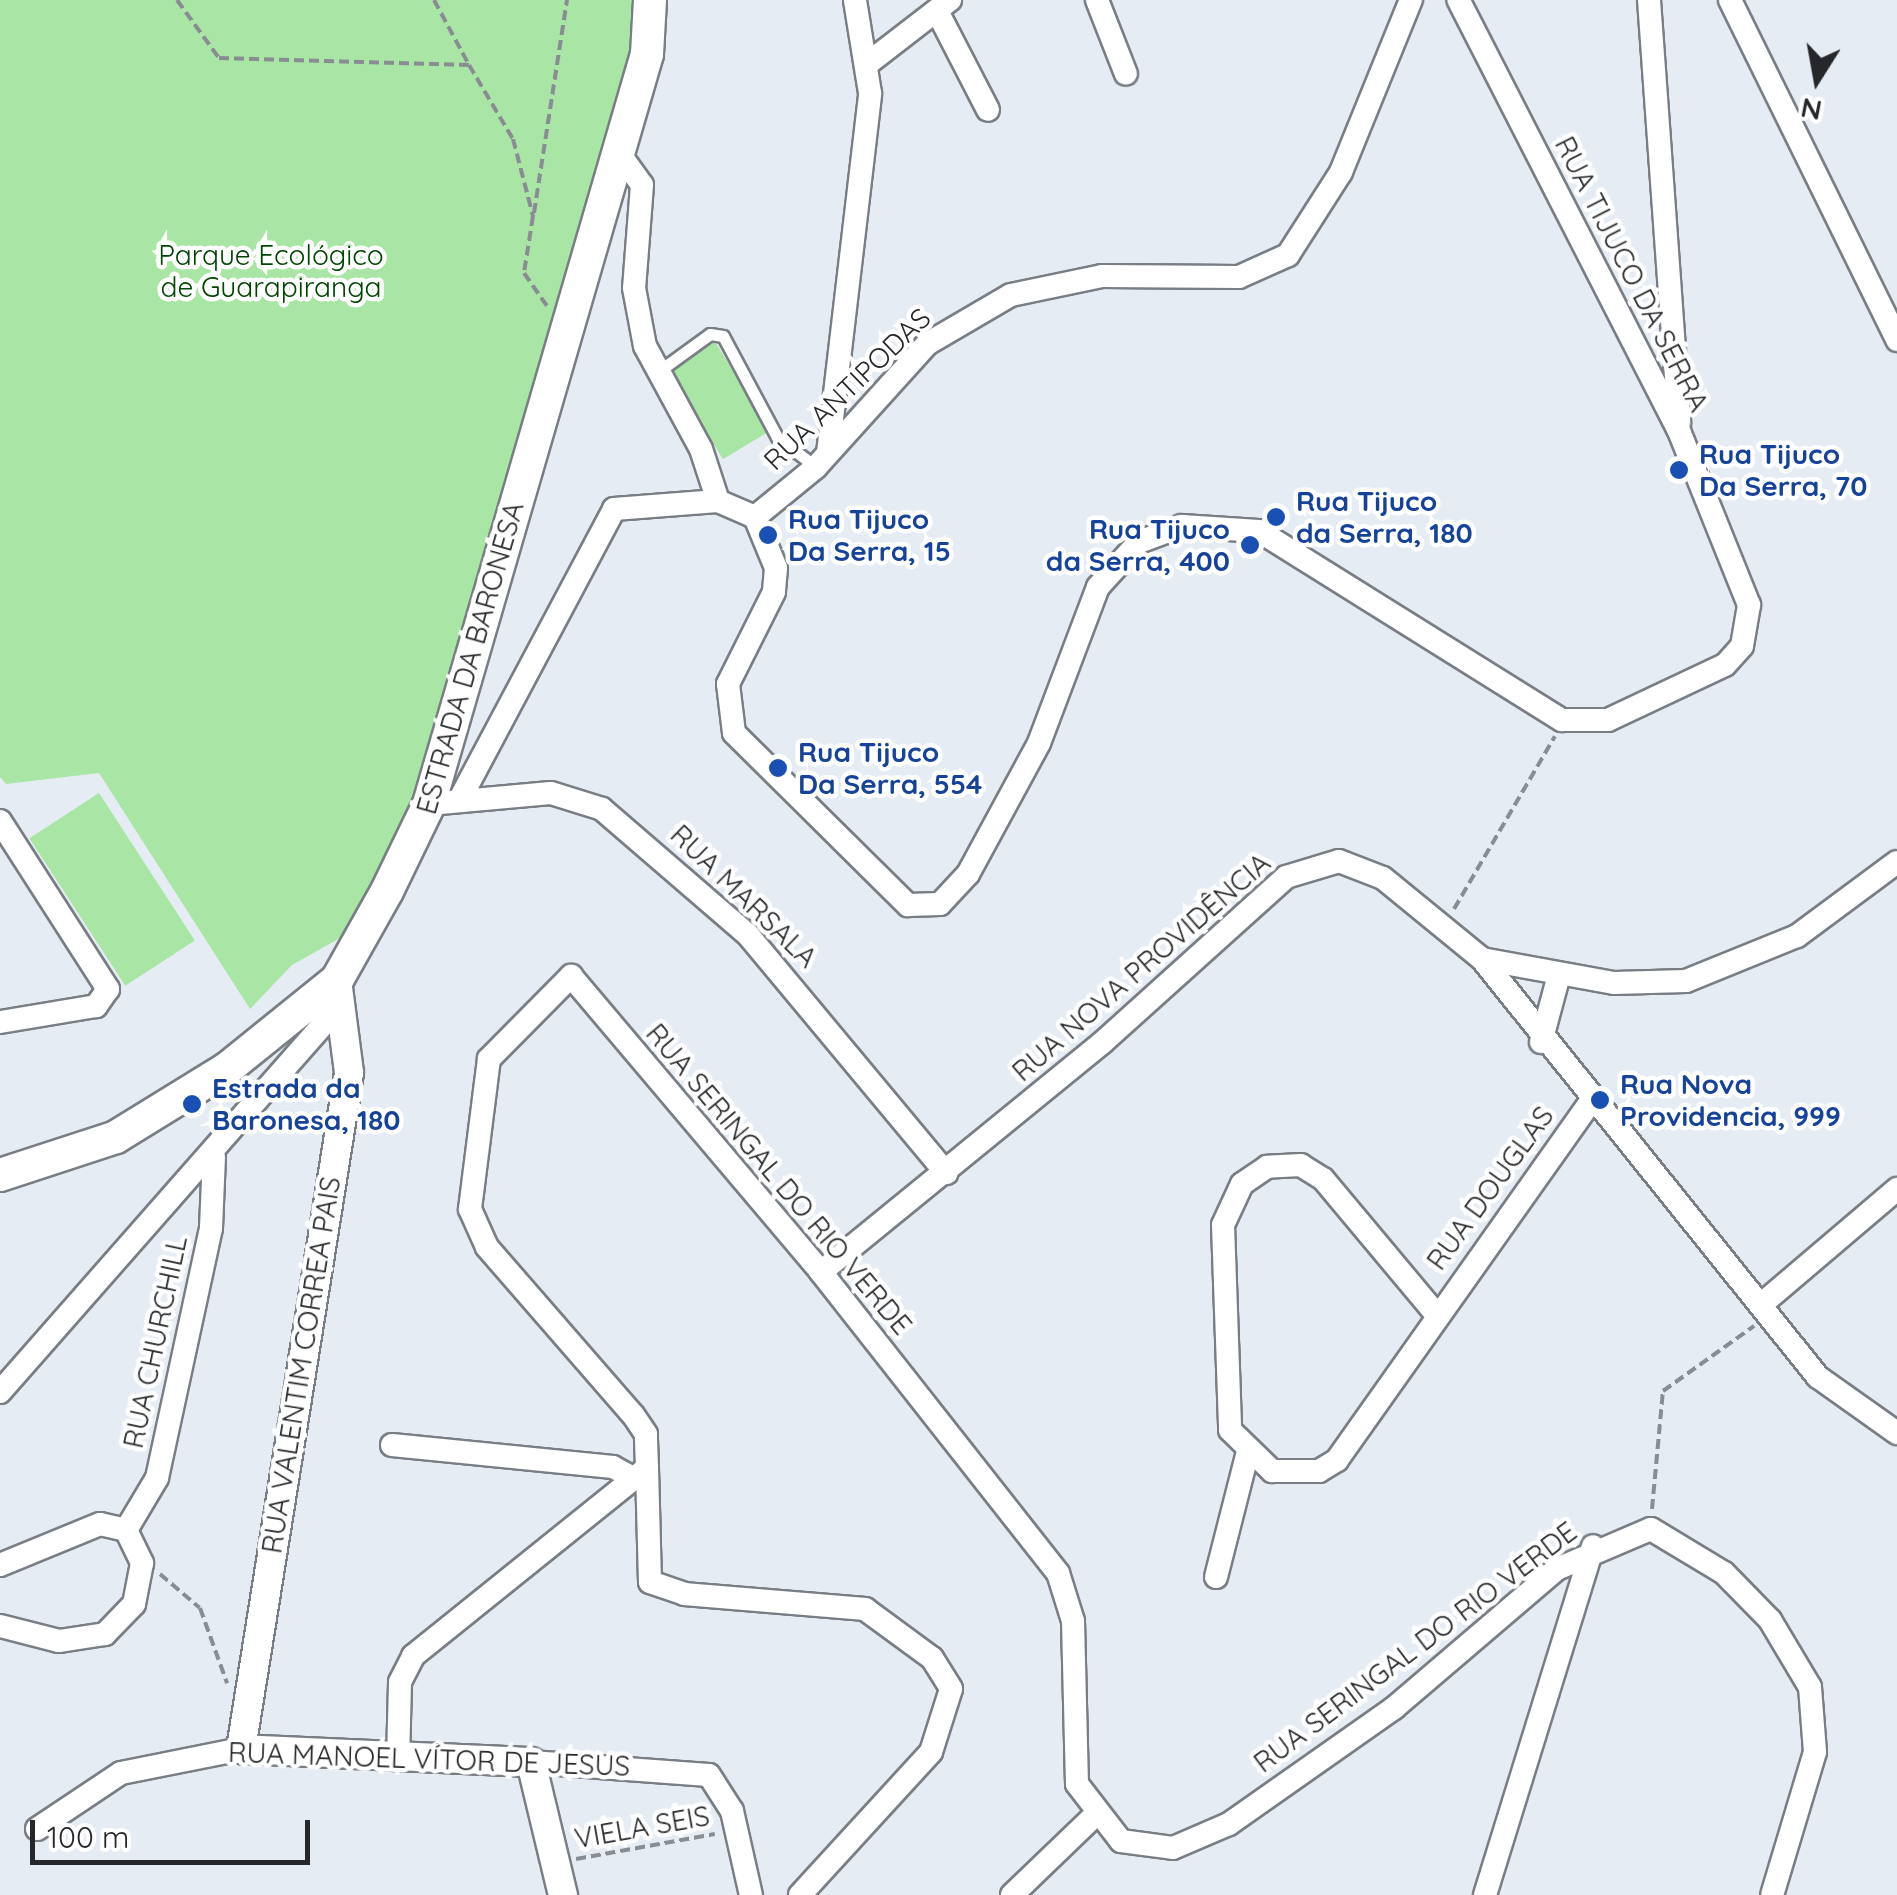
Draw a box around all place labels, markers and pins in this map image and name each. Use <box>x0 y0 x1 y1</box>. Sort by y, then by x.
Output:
place label: Rua Tijuco Da Serra, 70 <box>1699 437 1867 503</box>
marker: Rua Tijuco Da Serra, 70 <box>1668 459 1690 481</box>
place label: Rua Tijuco da Serra, 180 <box>1296 484 1473 550</box>
place label: Rua Tijuco Da Serra, 15 <box>788 502 951 568</box>
marker: Rua Tijuco da Serra, 180 <box>1265 506 1287 528</box>
place label: Rua Tijuco da Serra, 400 <box>1046 512 1230 578</box>
marker: Rua Tijuco Da Serra, 15 <box>757 524 779 546</box>
marker: Rua Tijuco da Serra, 400 <box>1239 534 1261 556</box>
place label: Rua Tijuco Da Serra, 554 <box>798 735 982 801</box>
marker: Rua Tijuco Da Serra, 554 <box>767 757 789 779</box>
place label: Rua Nova Providencia, 999 <box>1620 1067 1841 1133</box>
place label: Estrada da Baronesa, 180 <box>212 1071 400 1137</box>
marker: Rua Nova Providencia, 999 <box>1589 1089 1611 1111</box>
marker: Estrada da Baronesa, 180 <box>181 1093 203 1115</box>

